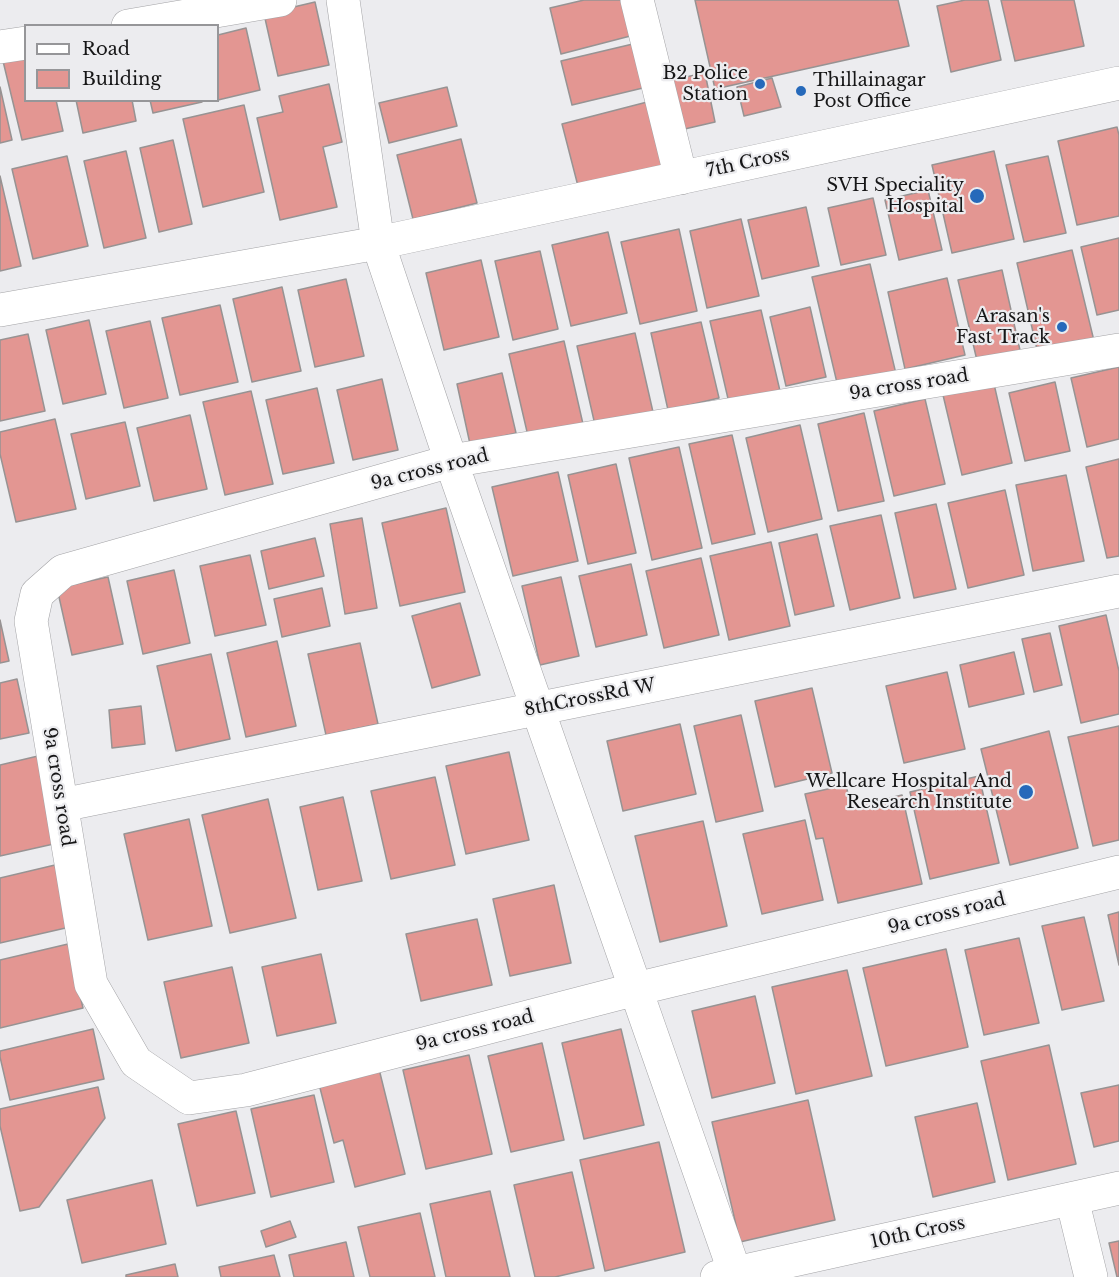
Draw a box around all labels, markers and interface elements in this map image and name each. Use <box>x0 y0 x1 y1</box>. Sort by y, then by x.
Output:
legend <box>24 24 219 102</box>
text: Road <box>82 38 130 60</box>
place label: B2 Police Station <box>662 63 748 106</box>
text: Building <box>82 68 161 90</box>
place label: Thillainagar Post Office <box>813 70 925 112</box>
marker: B2 Police Station <box>753 77 767 91</box>
marker: Thillainagar Post Office <box>794 84 808 98</box>
street label: 7th Cross <box>705 144 791 182</box>
place label: SVH Speciality Hospital <box>826 175 964 218</box>
marker: SVH Speciality Hospital <box>968 187 986 205</box>
place label: Arasan's Fast Track <box>956 306 1050 348</box>
marker: Arasan's Fast Track <box>1055 320 1069 334</box>
street label: 9a cross road <box>848 365 970 405</box>
street label: 9a cross road <box>369 445 491 495</box>
street label: 8thCrossRd W <box>523 675 657 721</box>
street label: 9a cross road <box>38 726 78 848</box>
place label: Wellcare Hospital And Research Institute <box>806 771 1012 814</box>
marker: Wellcare Hospital And Research Institute <box>1017 783 1035 801</box>
street label: 9a cross road <box>886 889 1008 939</box>
street label: 9a cross road <box>414 1006 536 1056</box>
street label: 10th Cross <box>869 1212 967 1254</box>

